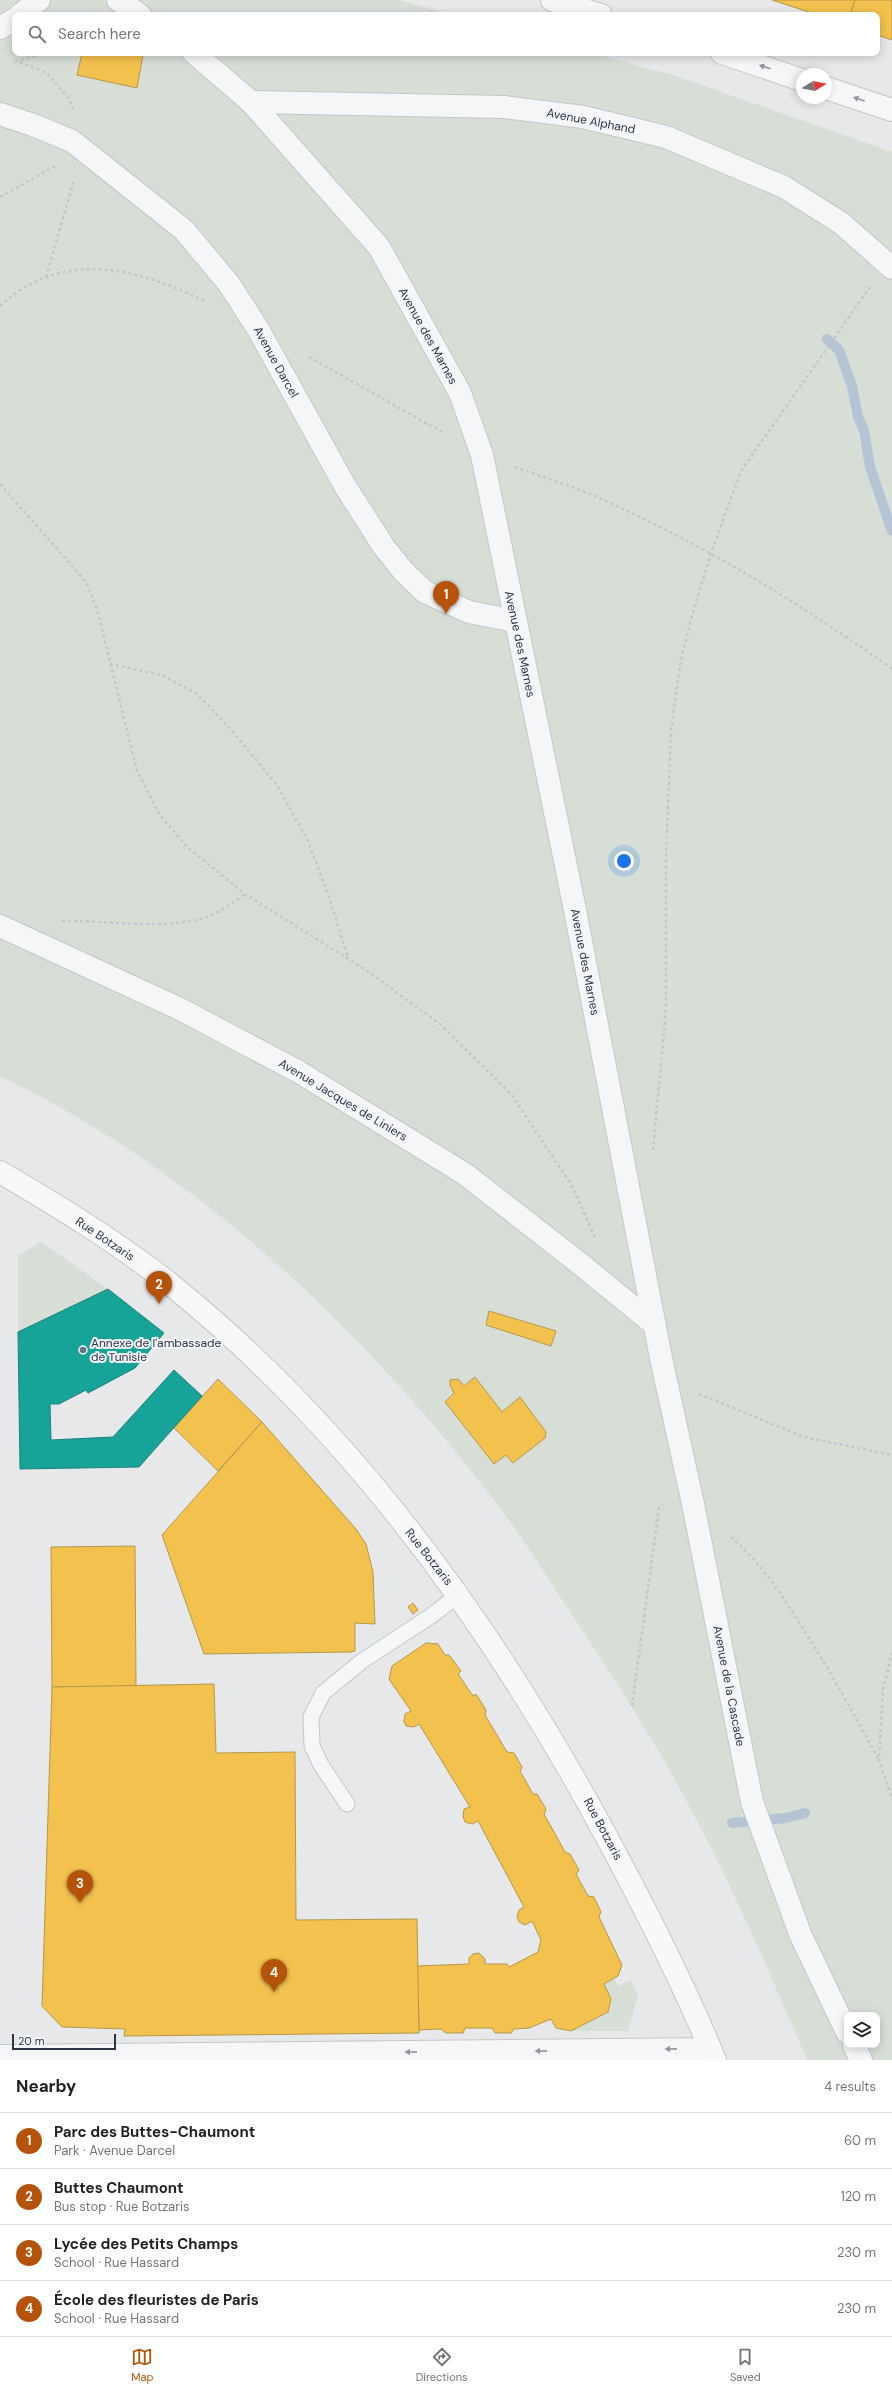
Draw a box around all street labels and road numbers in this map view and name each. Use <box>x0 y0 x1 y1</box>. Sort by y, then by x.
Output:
street label: Avenue Alphand <box>545 105 637 137</box>
street label: Avenue des Marnes <box>395 285 461 387</box>
street label: Avenue Darcel <box>250 323 302 401</box>
street label: Avenue des Marnes <box>501 589 539 699</box>
street label: Avenue des Marnes <box>567 907 603 1017</box>
street label: Avenue Jacques de Liniers <box>276 1055 410 1145</box>
street label: Rue Botzaris <box>72 1213 138 1265</box>
street label: Rue Botzaris <box>402 1525 456 1589</box>
street label: Avenue de la Cascade <box>709 1624 749 1748</box>
street label: Rue Botzaris <box>580 1795 626 1863</box>

